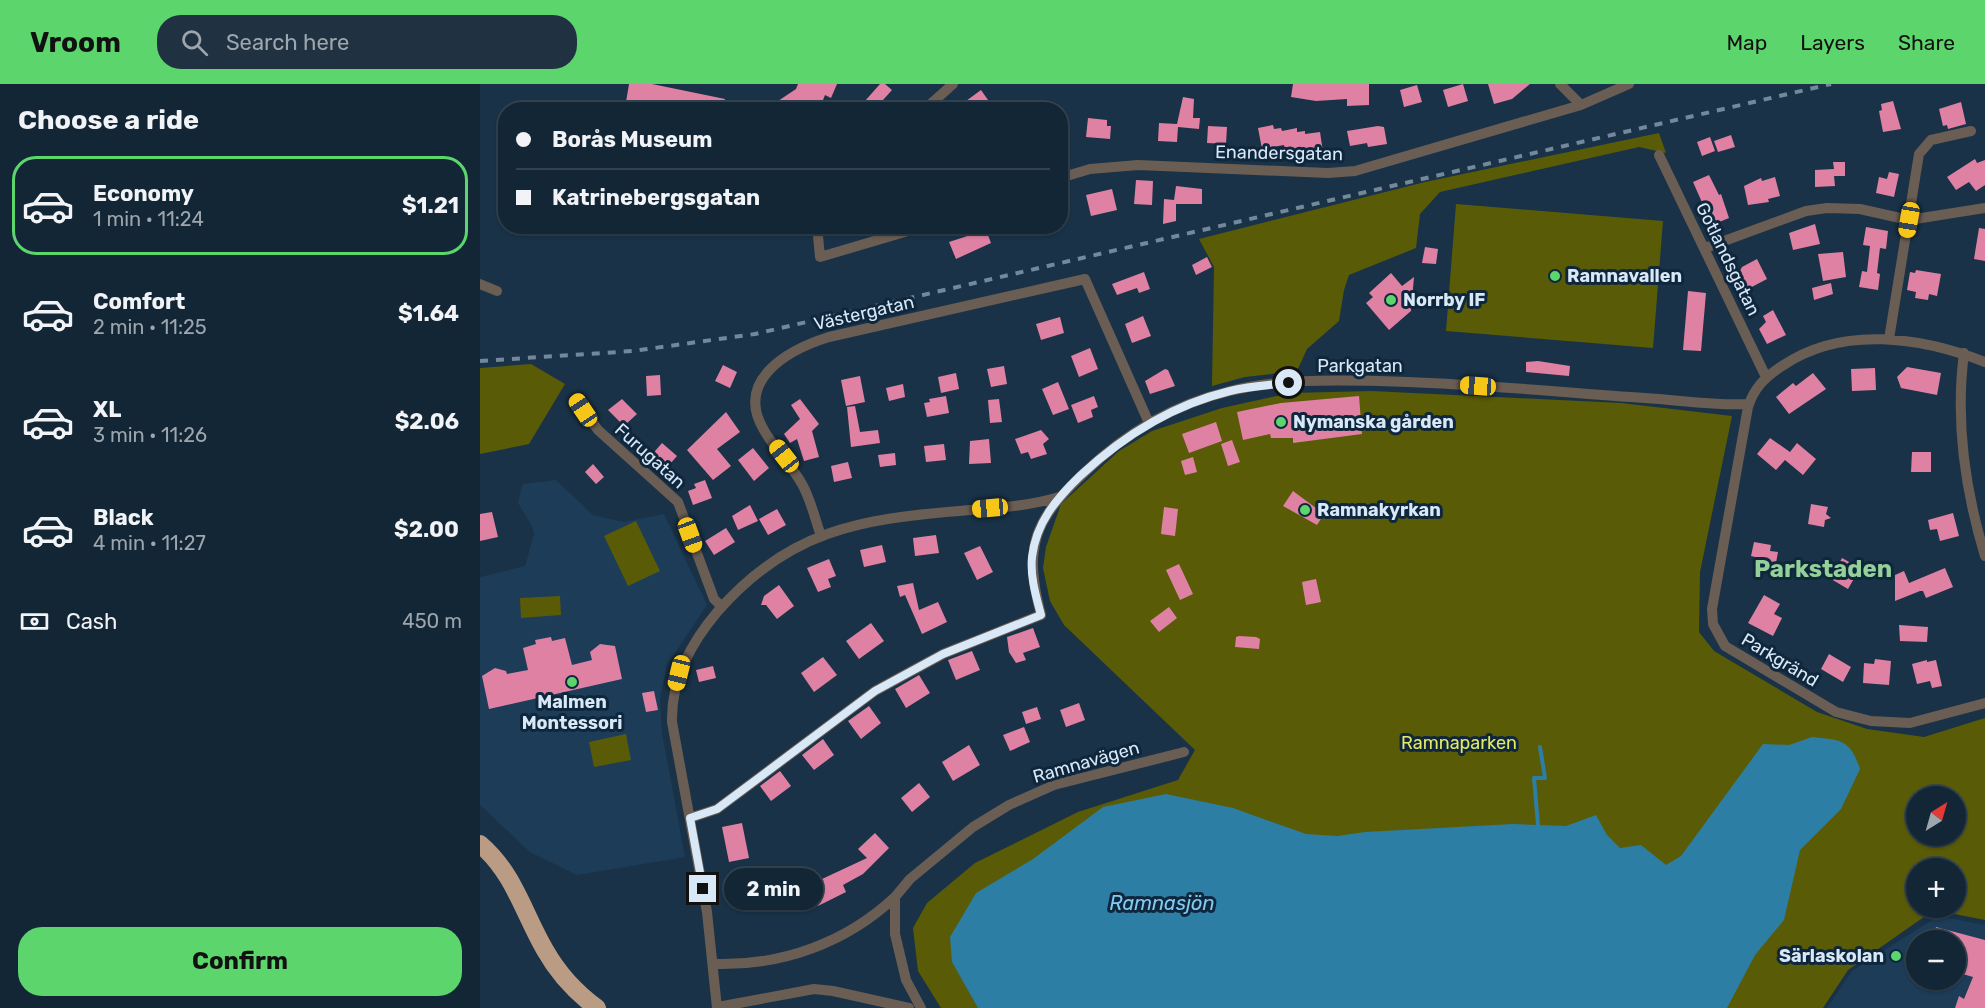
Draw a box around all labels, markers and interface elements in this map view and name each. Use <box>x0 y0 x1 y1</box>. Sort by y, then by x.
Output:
search box <box>157 15 577 69</box>
text: Vroom <box>30 26 121 59</box>
icon: search <box>178 26 211 59</box>
text: Search here <box>226 29 349 56</box>
text: Map <box>1726 30 1767 55</box>
text: Layers <box>1800 30 1865 55</box>
text: Share <box>1898 30 1955 55</box>
text: Choose a ride <box>18 104 199 136</box>
text: Borås Museum <box>552 126 712 153</box>
street label: Enandersgatan <box>1215 141 1343 165</box>
icon: car <box>21 179 75 233</box>
text: Economy <box>93 180 194 207</box>
text: Katrinebergsgatan <box>552 184 760 211</box>
text: $1.21 <box>402 192 459 219</box>
street label: Gotlandsgatan <box>1691 199 1765 319</box>
car <box>1897 201 1921 239</box>
text: 1 min · 11:24 <box>93 207 204 231</box>
place label: Ramnavallen <box>1567 265 1682 287</box>
marker: Ramnavallen <box>1548 269 1562 283</box>
icon: car <box>21 287 75 341</box>
text: Comfort <box>93 288 185 315</box>
place label: Norrby IF <box>1403 289 1485 311</box>
street label: Västergatan <box>812 291 916 335</box>
marker: Norrby IF <box>1384 293 1398 307</box>
text: $1.64 <box>398 300 459 327</box>
text: 2 min · 11:25 <box>93 315 207 339</box>
street label: Parkgatan <box>1317 355 1403 377</box>
route start <box>1275 369 1302 396</box>
car <box>1459 376 1497 396</box>
car <box>565 390 601 430</box>
icon: car <box>21 395 75 449</box>
text: XL <box>93 396 121 423</box>
text: $2.06 <box>395 408 459 435</box>
place label: Nymanska gården <box>1293 411 1454 433</box>
marker: Nymanska gården <box>1274 415 1288 429</box>
street label: Furugatan <box>610 419 690 493</box>
text: 3 min · 11:26 <box>93 423 207 447</box>
car <box>766 436 802 476</box>
car <box>971 497 1009 519</box>
place label: Ramnakyrkan <box>1317 499 1441 521</box>
icon: car <box>21 503 75 557</box>
marker: Ramnakyrkan <box>1298 503 1312 517</box>
text: Black <box>93 504 154 531</box>
car <box>675 515 705 555</box>
text: $2.00 <box>394 516 459 543</box>
text: 4 min · 11:27 <box>93 531 206 555</box>
district label: Parkstaden <box>1754 555 1892 583</box>
icon: cash <box>18 605 51 638</box>
text: Cash <box>66 608 117 635</box>
text: 450 m <box>402 609 462 633</box>
street label: Parkgränd <box>1737 628 1823 692</box>
car <box>666 653 692 693</box>
marker: Malmen Montessori <box>565 675 579 689</box>
place label: Malmen Montessori <box>522 691 622 734</box>
park label: Ramnaparken <box>1401 732 1517 754</box>
street label: Ramnavägen <box>1030 736 1142 788</box>
north arrow <box>1906 786 1966 846</box>
map controls <box>1906 786 1966 990</box>
button: + <box>1906 858 1966 918</box>
callout: 2 min <box>724 868 823 910</box>
route end <box>689 875 716 902</box>
text: 2 min <box>746 877 801 901</box>
water label: Ramnasjön <box>1109 891 1215 915</box>
button: Confirm <box>18 927 462 996</box>
button: − <box>1906 930 1966 990</box>
place label: Särlaskolan <box>1779 945 1884 967</box>
marker: Särlaskolan <box>1889 949 1903 963</box>

